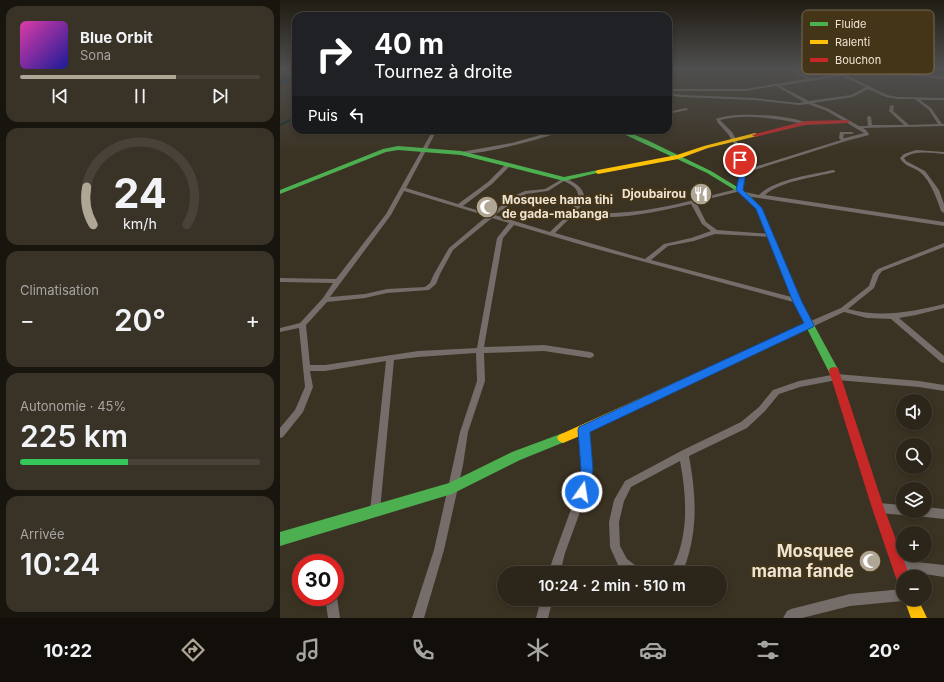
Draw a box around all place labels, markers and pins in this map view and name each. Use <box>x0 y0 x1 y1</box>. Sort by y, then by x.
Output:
pin <box>723 143 757 177</box>
restaurant icon: Djoubairou <box>688 181 714 207</box>
place label: Djoubairou <box>622 186 686 201</box>
place label: Mosquee hama tihi de gada-mabanga <box>502 192 613 221</box>
mosque icon: Mosquee hama tihi de gada-mabanga <box>474 194 500 220</box>
place label: Mosquee mama fande <box>751 541 854 581</box>
mosque icon: Mosquee mama fande <box>857 548 883 574</box>

